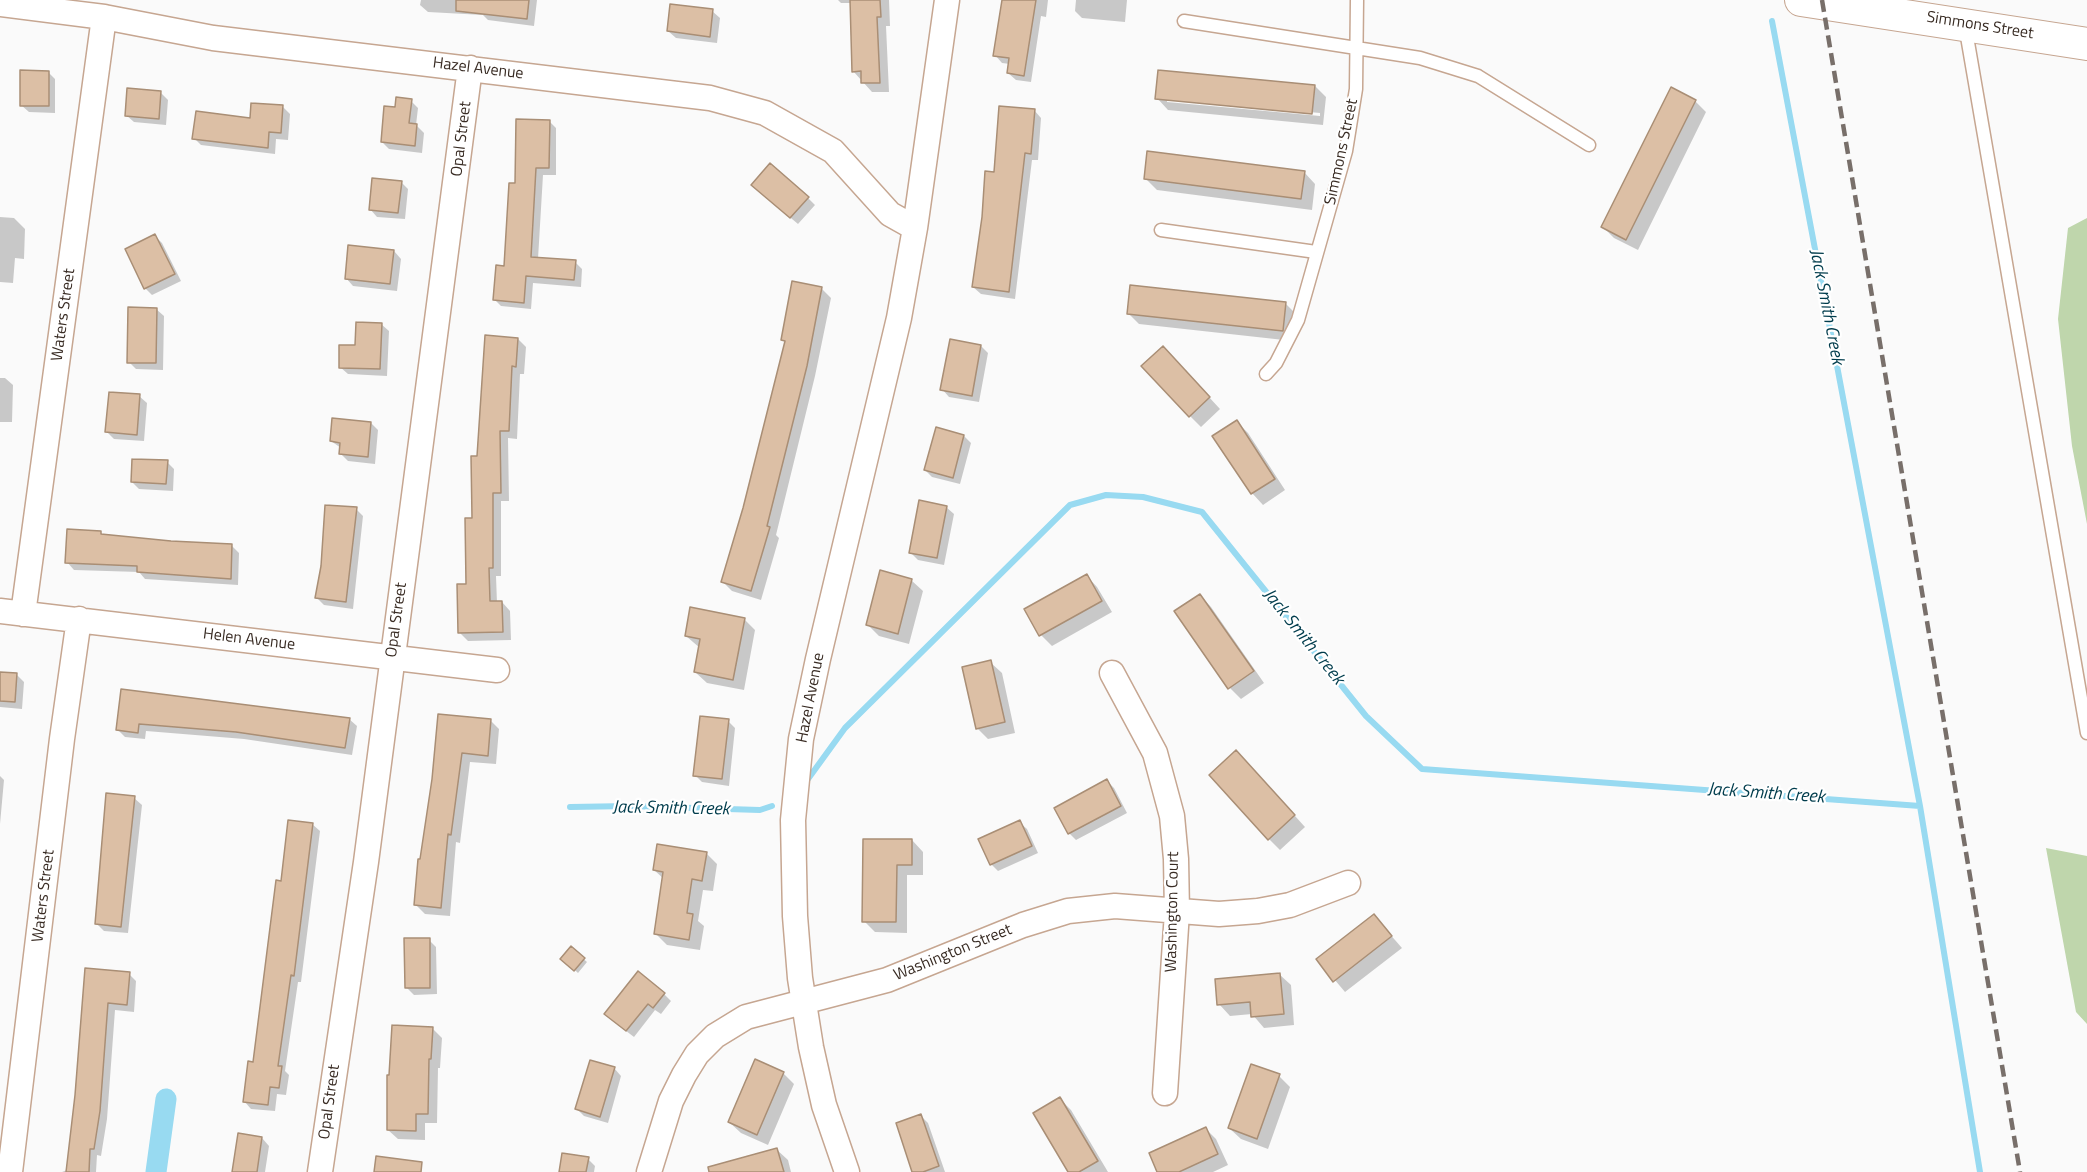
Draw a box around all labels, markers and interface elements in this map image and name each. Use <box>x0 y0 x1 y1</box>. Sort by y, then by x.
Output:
street label: Simmons Street <box>1925 8 2035 44</box>
street label: Hazel Avenue <box>431 54 525 84</box>
street label: Simmons Street <box>1321 97 1363 207</box>
street label: Opal Street <box>448 100 476 178</box>
water label: Jack Smith Creek <box>1804 247 1848 367</box>
street label: Waters Street <box>48 267 80 363</box>
street label: Opal Street <box>382 581 412 659</box>
water label: Jack Smith Creek <box>1258 585 1348 689</box>
street label: Helen Avenue <box>202 625 296 655</box>
street label: Hazel Avenue <box>793 651 829 745</box>
water label: Jack Smith Creek <box>1707 779 1825 809</box>
water label: Jack Smith Creek <box>612 797 730 821</box>
street label: Waters Street <box>29 848 59 944</box>
street label: Washington Court <box>1162 851 1184 973</box>
street label: Washington Street <box>891 921 1015 985</box>
street label: Opal Street <box>315 1063 345 1141</box>

